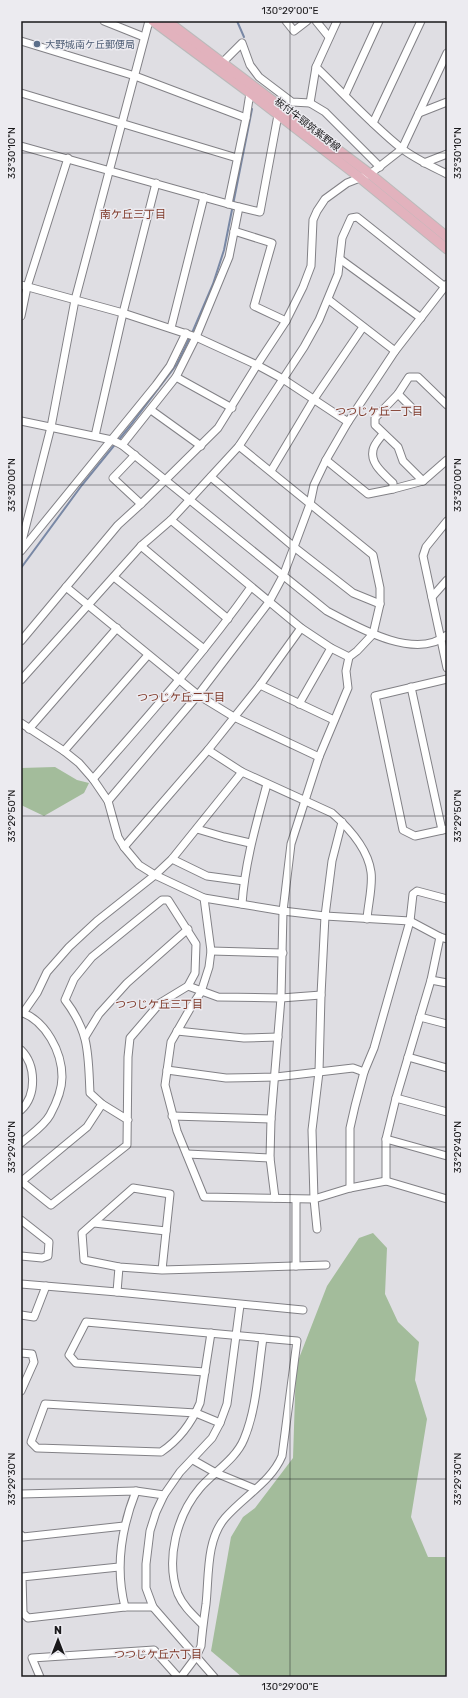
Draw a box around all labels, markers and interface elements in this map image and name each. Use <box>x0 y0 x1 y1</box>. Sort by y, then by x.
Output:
text: 130°29'00"E <box>262 5 319 17</box>
marker: 大野城南ケ丘郵便局 <box>32 39 42 49</box>
place label: 大野城南ケ丘郵便局 <box>45 39 135 51</box>
street label: 板付牛頸筑紫野線 <box>272 95 343 154</box>
text: 33°30'10"N <box>6 127 18 179</box>
text: 33°30'10"N <box>452 127 464 179</box>
district label: 南ケ丘三丁目 <box>100 208 166 221</box>
district label: つつじケ丘一丁目 <box>335 405 423 418</box>
text: 33°30'00"N <box>6 458 18 512</box>
text: 33°30'00"N <box>452 458 464 512</box>
district label: つつじケ丘二丁目 <box>137 691 225 704</box>
text: 33°29'50"N <box>6 790 18 842</box>
text: 33°29'50"N <box>452 790 464 842</box>
district label: つつじケ丘三丁目 <box>115 998 203 1011</box>
text: 33°29'40"N <box>6 1121 18 1173</box>
text: 33°29'40"N <box>452 1121 464 1173</box>
text: 33°29'30"N <box>6 1452 18 1505</box>
text: 33°29'30"N <box>452 1452 464 1505</box>
north arrow <box>38 1620 78 1660</box>
text: N <box>54 1624 62 1637</box>
district label: つつじケ丘六丁目 <box>114 1648 202 1661</box>
text: 130°29'00"E <box>262 1681 319 1693</box>

